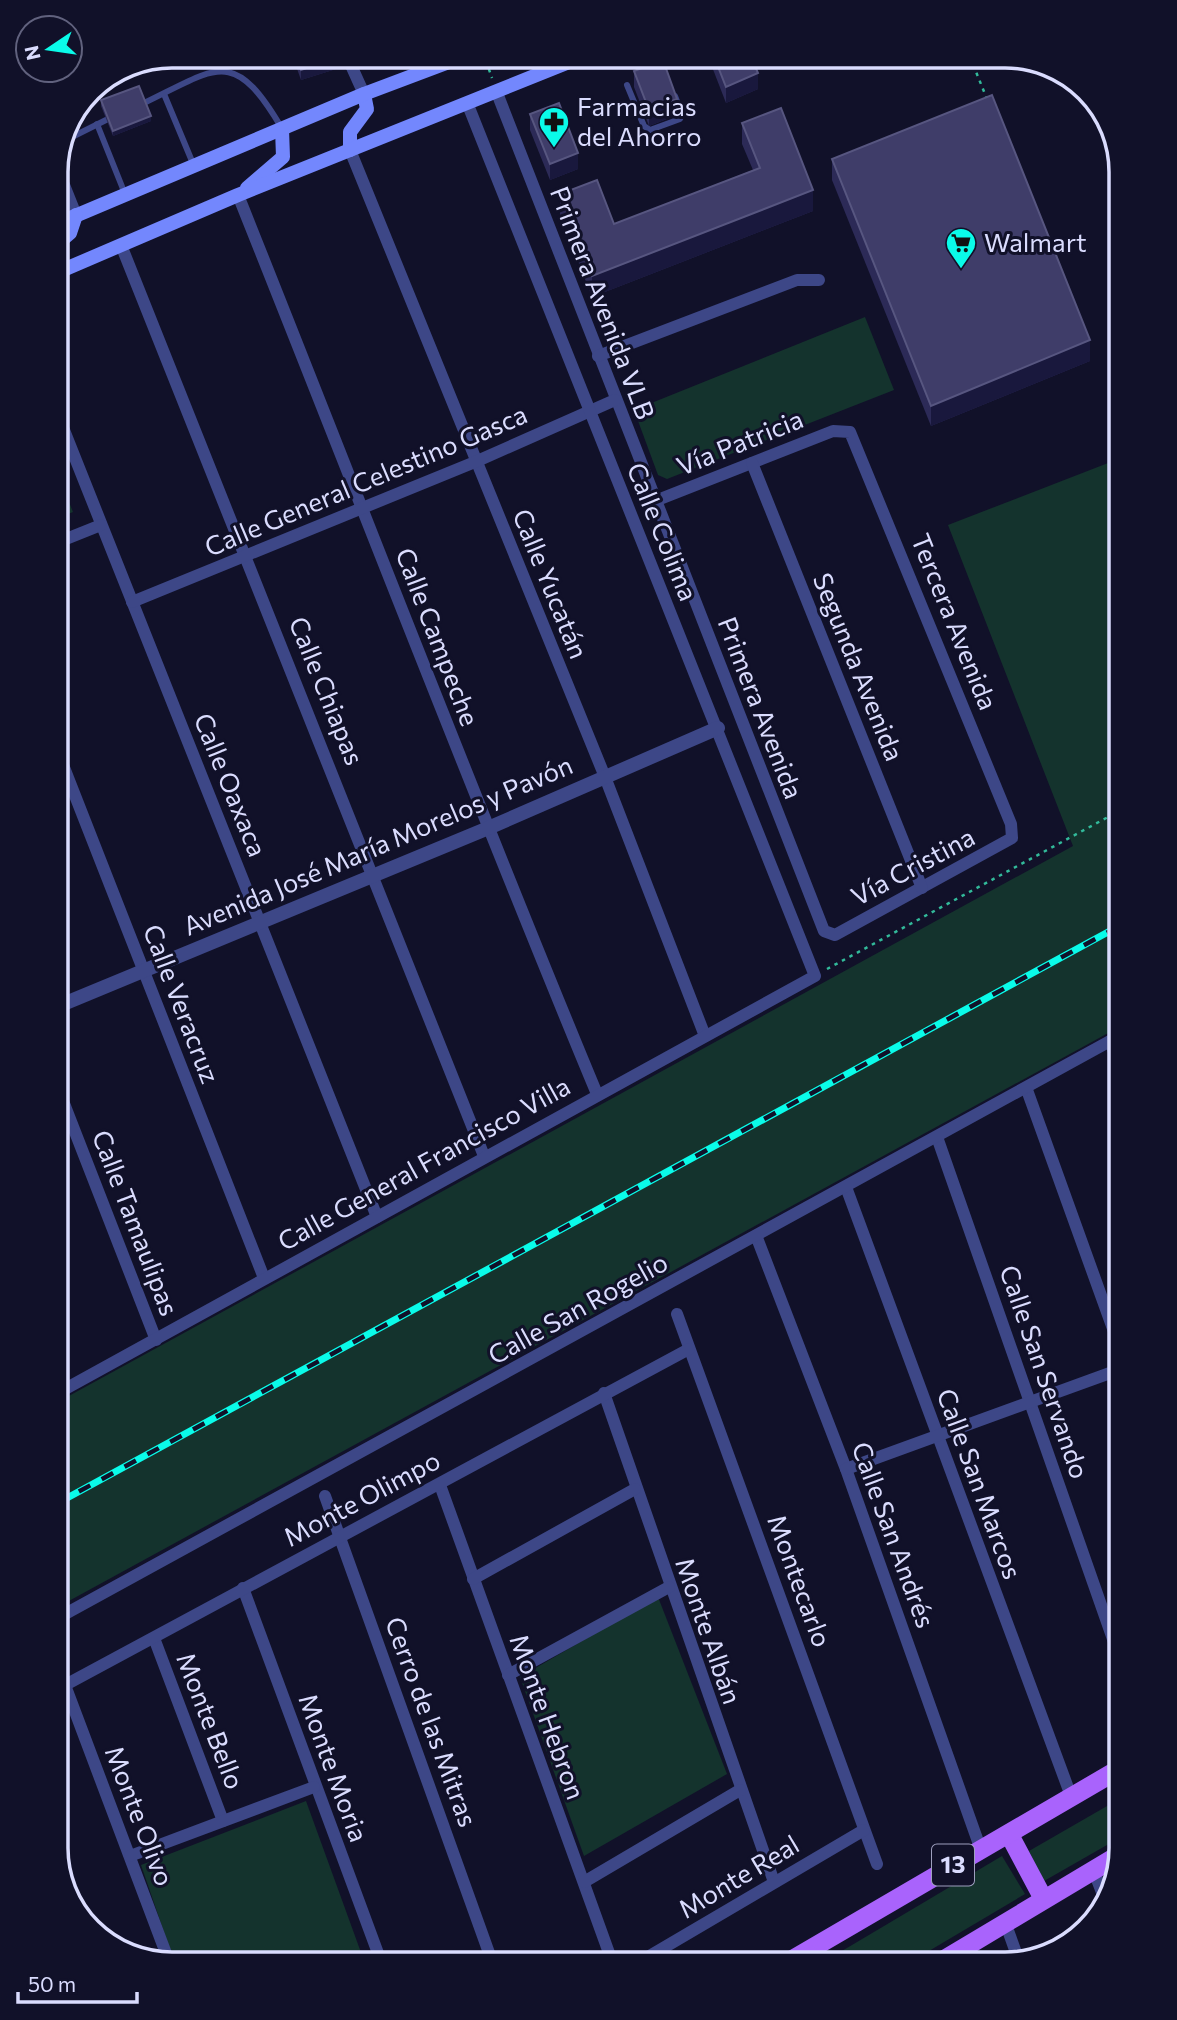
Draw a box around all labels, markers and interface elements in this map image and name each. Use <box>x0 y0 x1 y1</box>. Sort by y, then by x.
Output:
north arrow <box>14 14 84 84</box>
text: N <box>19 43 45 62</box>
place label: Farmacias del Ahorro <box>577 90 702 151</box>
pharmacy icon: Farmacias del Ahorro <box>537 105 571 149</box>
street label: Primera Avenida VLB <box>545 182 662 423</box>
supermarket icon: Walmart <box>944 226 978 270</box>
place label: Walmart <box>984 226 1087 257</box>
street label: Calle General Celestino Gasca <box>200 397 531 562</box>
street label: Vía Patricia <box>672 402 807 481</box>
street label: Calle Colima <box>622 458 705 605</box>
street label: Calle Yucatán <box>507 504 595 663</box>
street label: Tercera Avenida <box>906 529 1005 714</box>
street label: Calle Campeche <box>390 543 487 730</box>
street label: Segunda Avenida <box>808 568 911 765</box>
street label: Calle Chiapas <box>284 612 371 769</box>
street label: Primera Avenida <box>712 612 810 803</box>
street label: Calle Oaxaca <box>189 708 274 861</box>
street label: Avenida José María Morelos y Pavón <box>178 748 577 941</box>
street label: Vía Cristina <box>845 820 979 911</box>
street label: Calle Veracruz <box>138 920 227 1087</box>
street label: Calle General Francisco Villa <box>272 1069 575 1256</box>
street label: Calle Tamaulipas <box>87 1125 186 1320</box>
street label: Calle San Rogelio <box>482 1246 672 1370</box>
street label: Calle San Servando <box>994 1261 1096 1482</box>
street label: Calle San Marcos <box>932 1384 1029 1583</box>
street label: Calle San Andrés <box>846 1437 942 1632</box>
street label: Monte Olimpo <box>278 1443 445 1552</box>
street label: Montecarlo <box>762 1510 839 1651</box>
street label: Monte Albán <box>670 1553 749 1708</box>
street label: Cerro de las Mitras <box>380 1612 485 1831</box>
street label: Monte Hebron <box>504 1630 593 1803</box>
street label: Monte Bello <box>171 1648 252 1793</box>
street label: Monte Moria <box>293 1689 376 1846</box>
street label: Monte Olivo <box>100 1741 181 1890</box>
street label: Monte Real <box>672 1828 804 1924</box>
road number: 13 <box>932 1844 974 1886</box>
scale bar <box>18 1960 136 2004</box>
text: 50 m <box>28 1971 76 1996</box>

